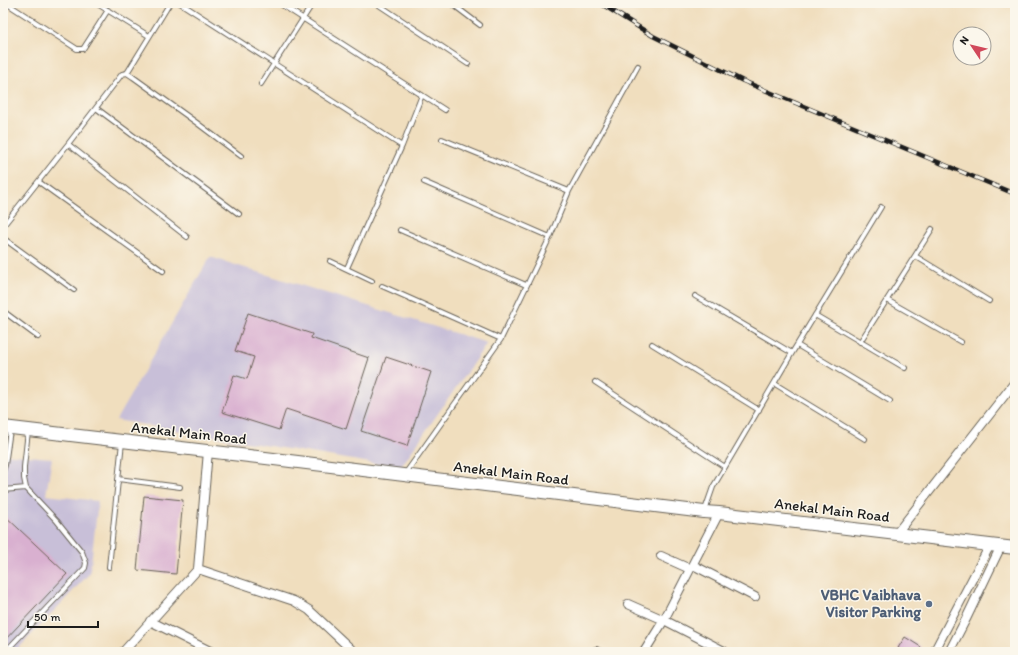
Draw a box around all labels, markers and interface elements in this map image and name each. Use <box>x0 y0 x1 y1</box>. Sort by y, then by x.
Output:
north arrow <box>952 26 992 66</box>
text: N <box>957 34 972 47</box>
street label: Anekal Main Road <box>130 418 248 448</box>
street label: Anekal Main Road <box>452 457 570 489</box>
street label: Anekal Main Road <box>773 494 891 526</box>
place label: VBHC Vaibhava Visitor Parking <box>821 586 921 622</box>
marker: VBHC Vaibhava Visitor Parking <box>924 599 934 609</box>
scale bar <box>28 603 98 629</box>
text: 50 m <box>34 610 60 624</box>

